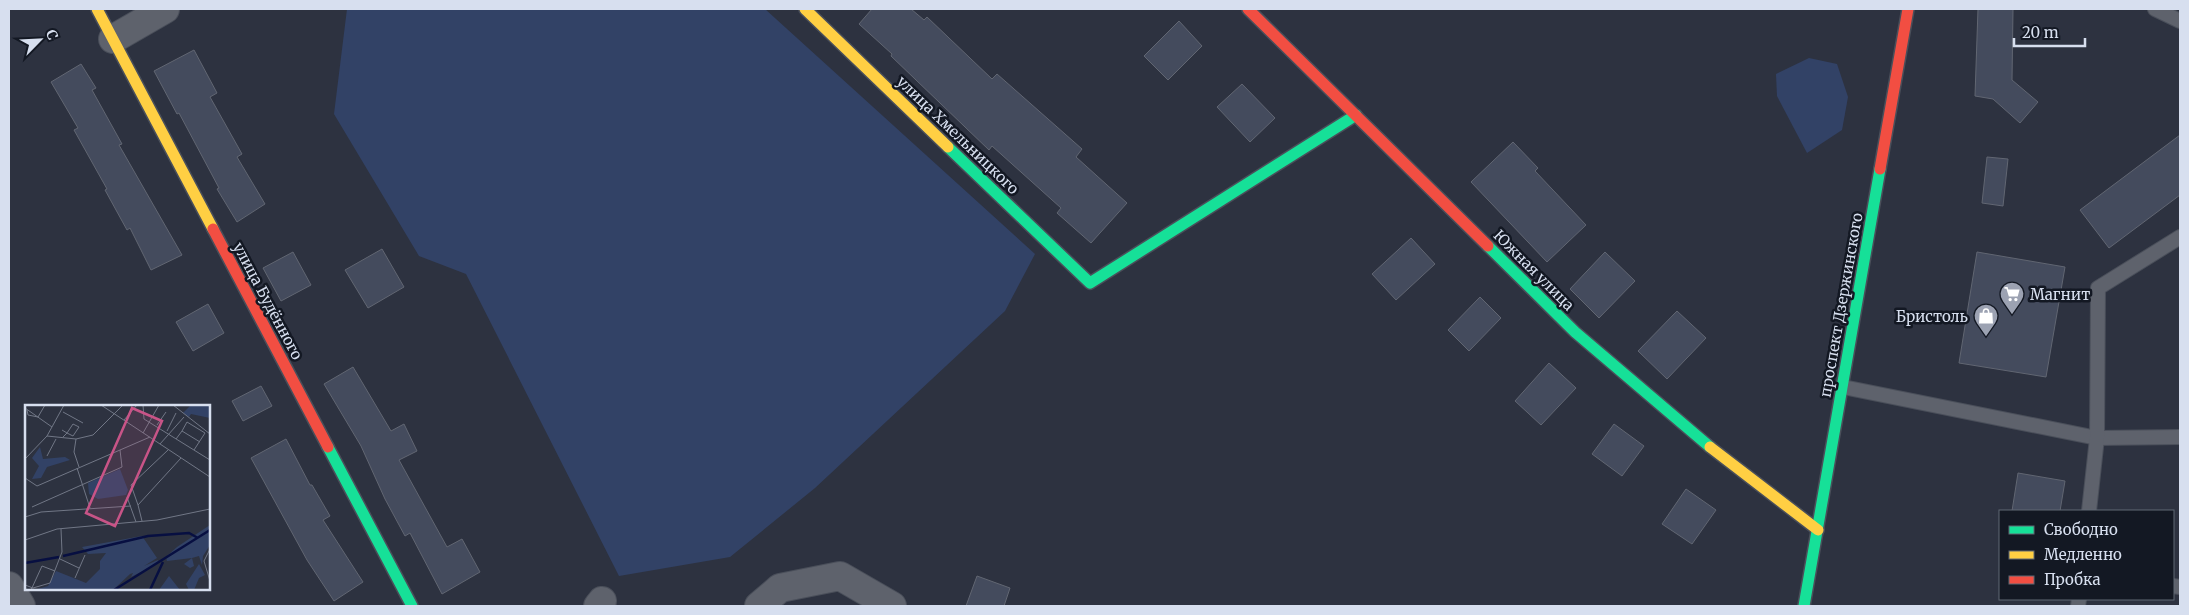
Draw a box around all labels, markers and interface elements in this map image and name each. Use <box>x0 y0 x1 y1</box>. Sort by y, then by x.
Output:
north arrow <box>15 15 65 65</box>
scale bar <box>2014 15 2085 47</box>
text: 20 m <box>2022 23 2059 42</box>
text: С <box>42 27 62 43</box>
street label: улица Хмельницкого <box>893 72 1023 198</box>
street label: проспект Дзержинского <box>1815 211 1867 399</box>
street label: Южная улица <box>1490 226 1578 314</box>
street label: улица Будённого <box>229 239 307 363</box>
supermarket icon: Магнит <box>1999 281 2025 315</box>
place label: Магнит <box>2030 285 2090 304</box>
shop icon: Бристоль <box>1973 303 1999 337</box>
place label: Бристоль <box>1896 307 1968 326</box>
inset map <box>25 405 210 590</box>
legend <box>1999 510 2174 600</box>
text: Свободно <box>2044 520 2118 539</box>
text: Медленно <box>2044 545 2122 564</box>
text: Пробка <box>2044 570 2101 589</box>

